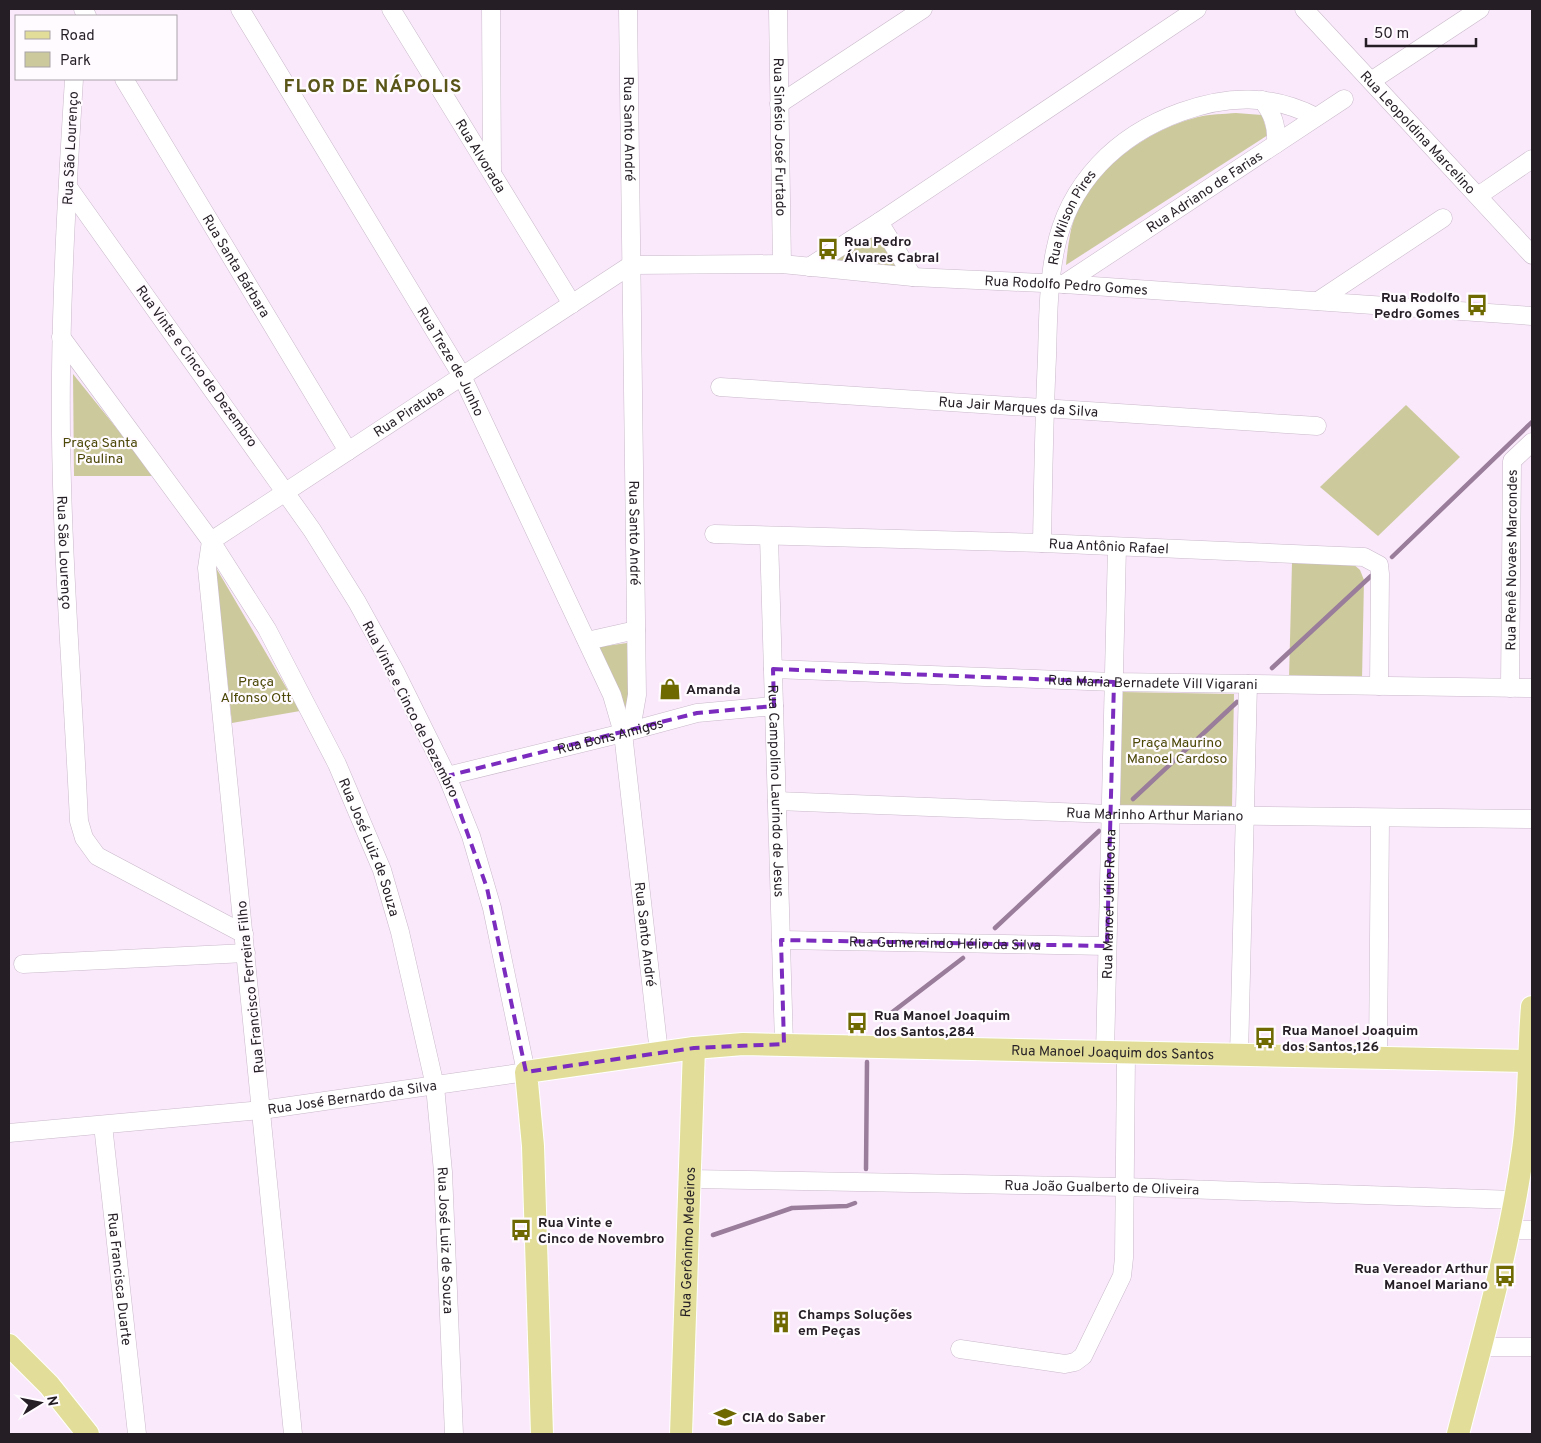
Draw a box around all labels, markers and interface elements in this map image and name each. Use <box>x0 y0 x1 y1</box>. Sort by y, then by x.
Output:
legend <box>15 15 178 80</box>
scale bar <box>1366 15 1476 47</box>
text: 50 m <box>1374 25 1409 44</box>
text: Road <box>60 27 95 46</box>
text: Park <box>60 52 91 71</box>
street label: Rua Sinésio José Furtado <box>769 58 788 217</box>
street label: Rua Leopoldina Marcelino <box>1356 68 1479 199</box>
district label: FLOR DE NÁPOLIS <box>283 74 463 99</box>
street label: Rua Santo André <box>619 76 637 182</box>
street label: Rua São Lourenço <box>60 91 83 205</box>
street label: Rua Alvorada <box>451 116 509 196</box>
street label: Rua Adriano de Farias <box>1144 148 1266 237</box>
street label: Rua Wilson Pires <box>1046 167 1101 267</box>
street label: Rua Santa Bárbara <box>198 212 273 321</box>
place label: Rua Pedro Álvares Cabral <box>844 234 939 267</box>
bus stop icon: Rua Pedro Álvares Cabral <box>815 236 841 262</box>
street label: Rua Rodolfo Pedro Gomes <box>984 273 1148 300</box>
street label: Rua Vinte e Cinco de Dezembro <box>131 283 260 451</box>
place label: Rua Rodolfo Pedro Gomes <box>1374 290 1460 323</box>
bus stop icon: Rua Rodolfo Pedro Gomes <box>1464 292 1490 318</box>
street label: Rua Treze de Junho <box>412 305 487 420</box>
street label: Rua Piratuba <box>371 383 448 442</box>
street label: Rua Jair Marques da Silva <box>938 394 1099 422</box>
park label: Praça Santa Paulina <box>62 435 138 468</box>
street label: Rua Renê Novaes Marcondes <box>1503 469 1522 651</box>
street label: Rua Santo André <box>624 480 643 586</box>
street label: Rua São Lourenço <box>52 495 74 610</box>
street label: Rua Antônio Rafael <box>1048 536 1169 559</box>
street label: Rua Vinte e Cinco de Dezembro <box>358 619 462 801</box>
street label: Rua Maria Bernadete Vill Vigarani <box>1048 672 1258 694</box>
park label: Praça Alfonso Ott <box>220 674 292 707</box>
shop icon: Amanda <box>657 676 683 702</box>
place label: Amanda <box>686 682 740 699</box>
street label: Rua Campolino Laurindo de Jesus <box>763 684 787 897</box>
street label: Rua Bons Amigos <box>556 715 666 759</box>
park label: Praça Maurino Manoel Cardoso <box>1127 735 1227 768</box>
street label: Rua José Luiz de Souza <box>334 776 402 919</box>
street label: Rua Marinho Arthur Mariano <box>1066 805 1244 826</box>
street label: Rua Manoel Júlio Rocha <box>1100 829 1120 979</box>
street label: Rua Santo André <box>630 881 658 988</box>
street label: Rua Francisco Ferreira Filho <box>234 900 269 1074</box>
street label: Rua Gumercindo Hélio da Silva <box>849 934 1041 955</box>
place label: Rua Manoel Joaquim dos Santos,284 <box>874 1008 1010 1041</box>
bus stop icon: Rua Manoel Joaquim dos Santos,284 <box>844 1010 870 1036</box>
place label: Rua Manoel Joaquim dos Santos,126 <box>1282 1023 1418 1056</box>
bus stop icon: Rua Manoel Joaquim dos Santos,126 <box>1252 1025 1278 1051</box>
street label: Rua Manoel Joaquim dos Santos <box>1011 1043 1214 1064</box>
street label: Rua José Bernardo da Silva <box>266 1078 438 1119</box>
street label: Rua José Luiz de Souza <box>433 1166 456 1314</box>
street label: Rua Gerônimo Medeiros <box>678 1167 700 1318</box>
street label: Rua João Gualberto de Oliveira <box>1004 1178 1200 1200</box>
street label: Rua Francisca Duarte <box>103 1212 134 1346</box>
place label: Rua Vinte e Cinco de Novembro <box>538 1215 665 1248</box>
bus stop icon: Rua Vinte e Cinco de Novembro <box>508 1217 534 1243</box>
place label: Rua Vereador Arthur Manoel Mariano <box>1354 1261 1488 1294</box>
bus stop icon: Rua Vereador Arthur Manoel Mariano <box>1492 1263 1518 1289</box>
place label: Champs Soluções em Peças <box>798 1307 912 1340</box>
building icon: Champs Soluções em Peças <box>768 1309 794 1335</box>
north arrow <box>15 1378 65 1428</box>
text: N <box>42 1395 61 1407</box>
school or university icon: CIA do Saber <box>712 1404 738 1430</box>
place label: CIA do Saber <box>742 1410 826 1427</box>

